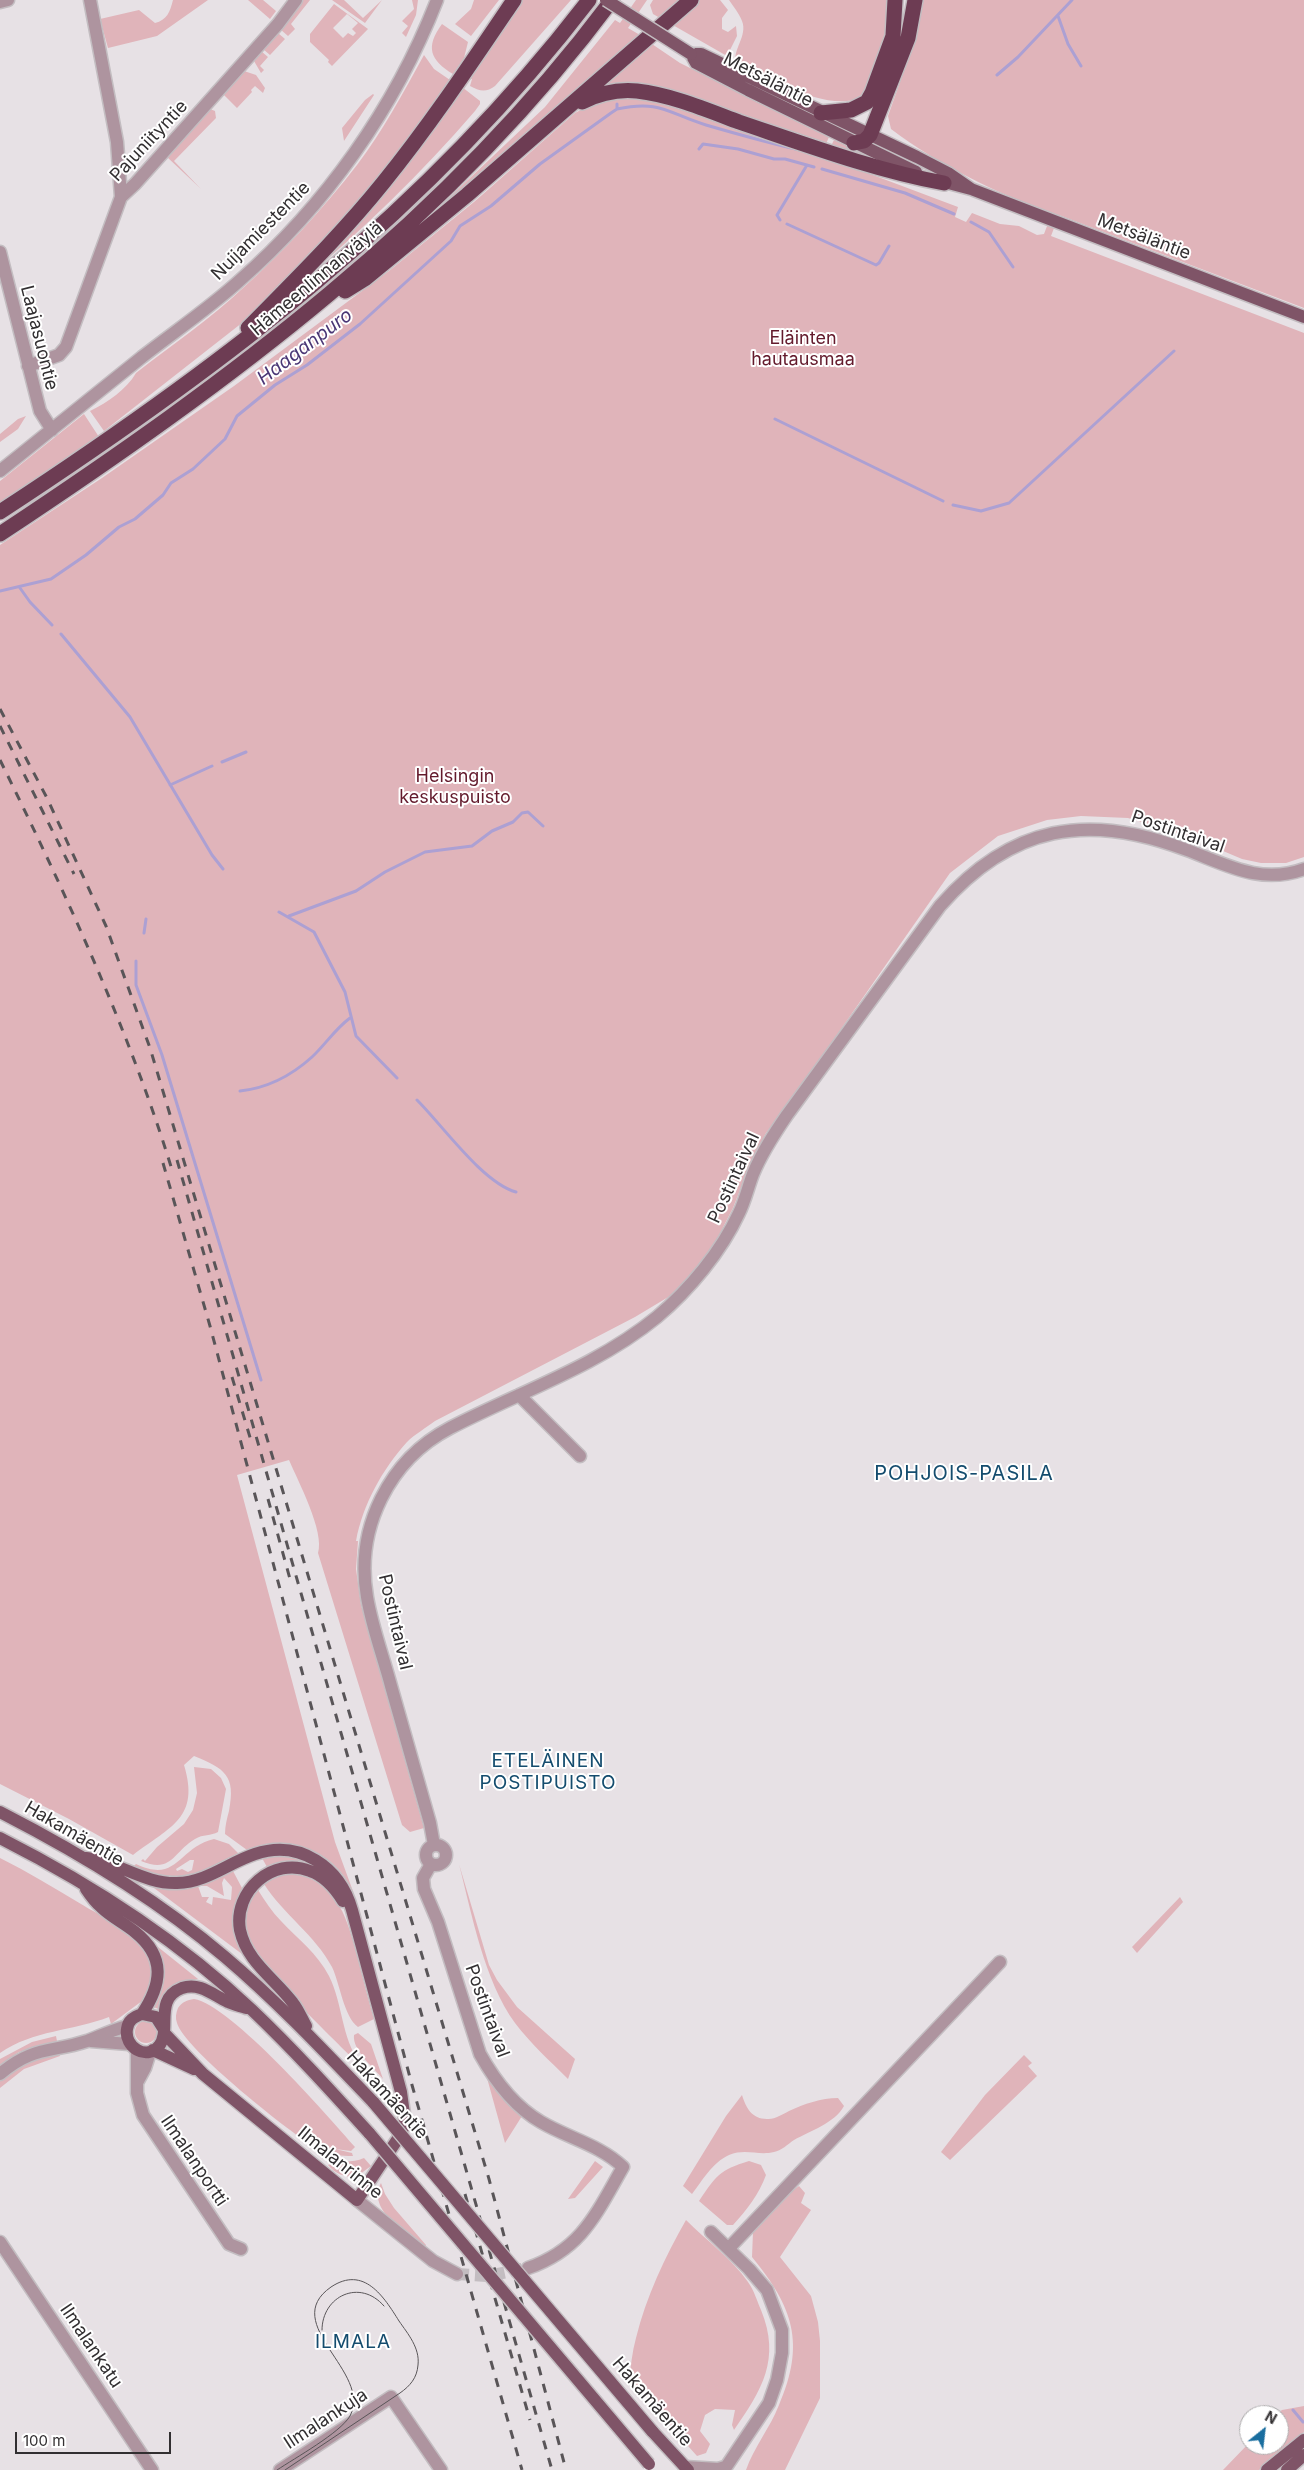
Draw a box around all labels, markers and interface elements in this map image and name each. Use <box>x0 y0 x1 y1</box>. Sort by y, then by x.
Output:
street label: Metsäläntie <box>719 48 817 112</box>
street label: Pajuniityntie <box>106 96 192 186</box>
street label: Nuijamiestentie <box>207 177 315 285</box>
street label: Metsäläntie <box>1094 209 1194 265</box>
street label: Hämeenlinnanväylä <box>247 217 387 341</box>
street label: Laajasuontie <box>16 283 62 393</box>
water label: Haaganpuro <box>253 304 357 390</box>
park label: Eläinten hautausmaa <box>751 328 855 370</box>
park label: Helsingin keskuspuisto <box>399 766 511 809</box>
street label: Postintaival <box>1128 806 1228 858</box>
street label: Postintaival <box>704 1129 764 1227</box>
district label: POHJOIS-PASILA <box>873 1462 1055 1486</box>
street label: Postintaival <box>374 1572 416 1672</box>
district label: ETELÄINEN POSTIPUISTO <box>478 1750 618 1794</box>
street label: Hakamäentie <box>20 1797 128 1871</box>
street label: Postintaival <box>460 1961 514 2061</box>
street label: Hakamäentie <box>342 2046 432 2144</box>
street label: Ilmalanportti <box>156 2112 232 2210</box>
street label: Ilmalanrinne <box>293 2122 387 2204</box>
street label: Ilmalankatu <box>55 2300 127 2392</box>
district label: ILMALA <box>314 2331 392 2353</box>
street label: Hakamäentie <box>607 2353 697 2451</box>
street label: Ilmalankuja <box>280 2384 372 2454</box>
north arrow <box>1239 2405 1289 2455</box>
text: N <box>1262 2407 1280 2427</box>
scale bar <box>18 2422 174 2454</box>
text: 100 m <box>23 2431 65 2450</box>

